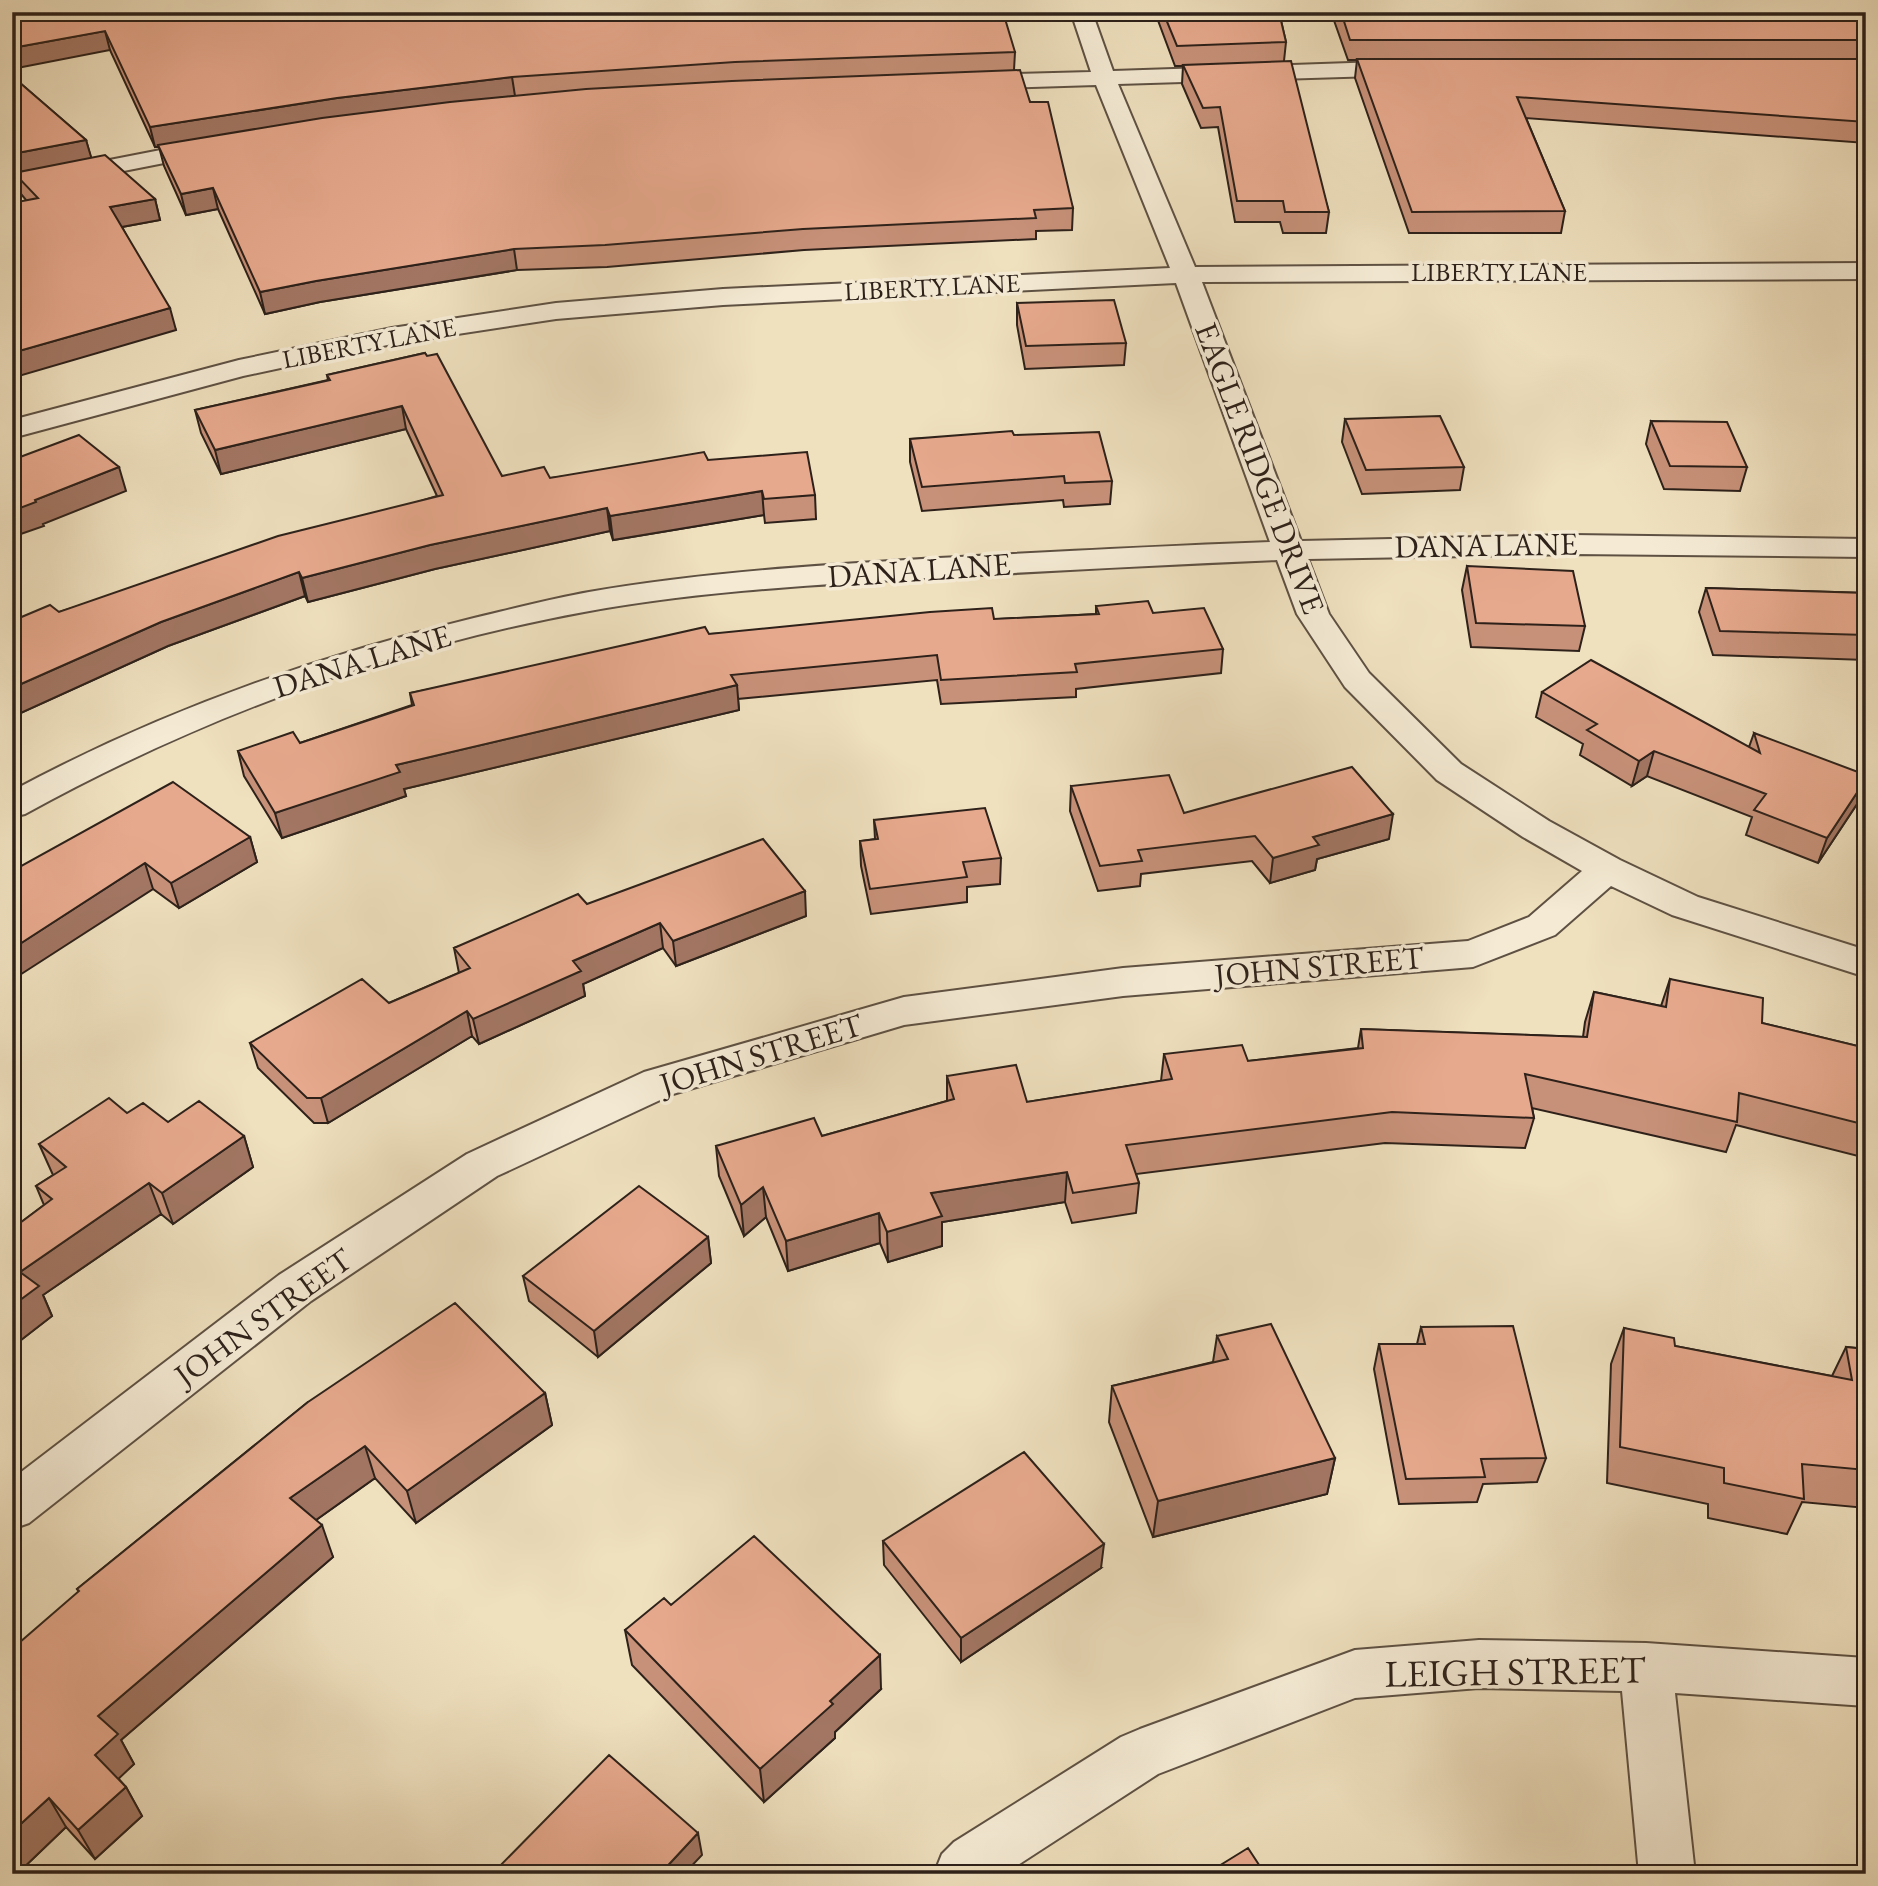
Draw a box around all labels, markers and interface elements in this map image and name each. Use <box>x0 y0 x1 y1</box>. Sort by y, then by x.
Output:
street label: LIBERTY LANE <box>1411 255 1587 289</box>
street label: LIBERTY LANE <box>843 265 1021 309</box>
street label: LIBERTY LANE <box>279 309 459 376</box>
street label: EAGLE RIDGE DRIVE <box>1185 316 1335 620</box>
street label: DANA LANE <box>1394 522 1578 568</box>
street label: DANA LANE <box>826 543 1012 597</box>
street label: DANA LANE <box>268 614 456 708</box>
street label: JOHN STREET <box>1210 936 1426 996</box>
street label: JOHN STREET <box>652 1003 868 1106</box>
street label: JOHN STREET <box>163 1238 361 1397</box>
street label: LEIGH STREET <box>1384 1644 1647 1698</box>

